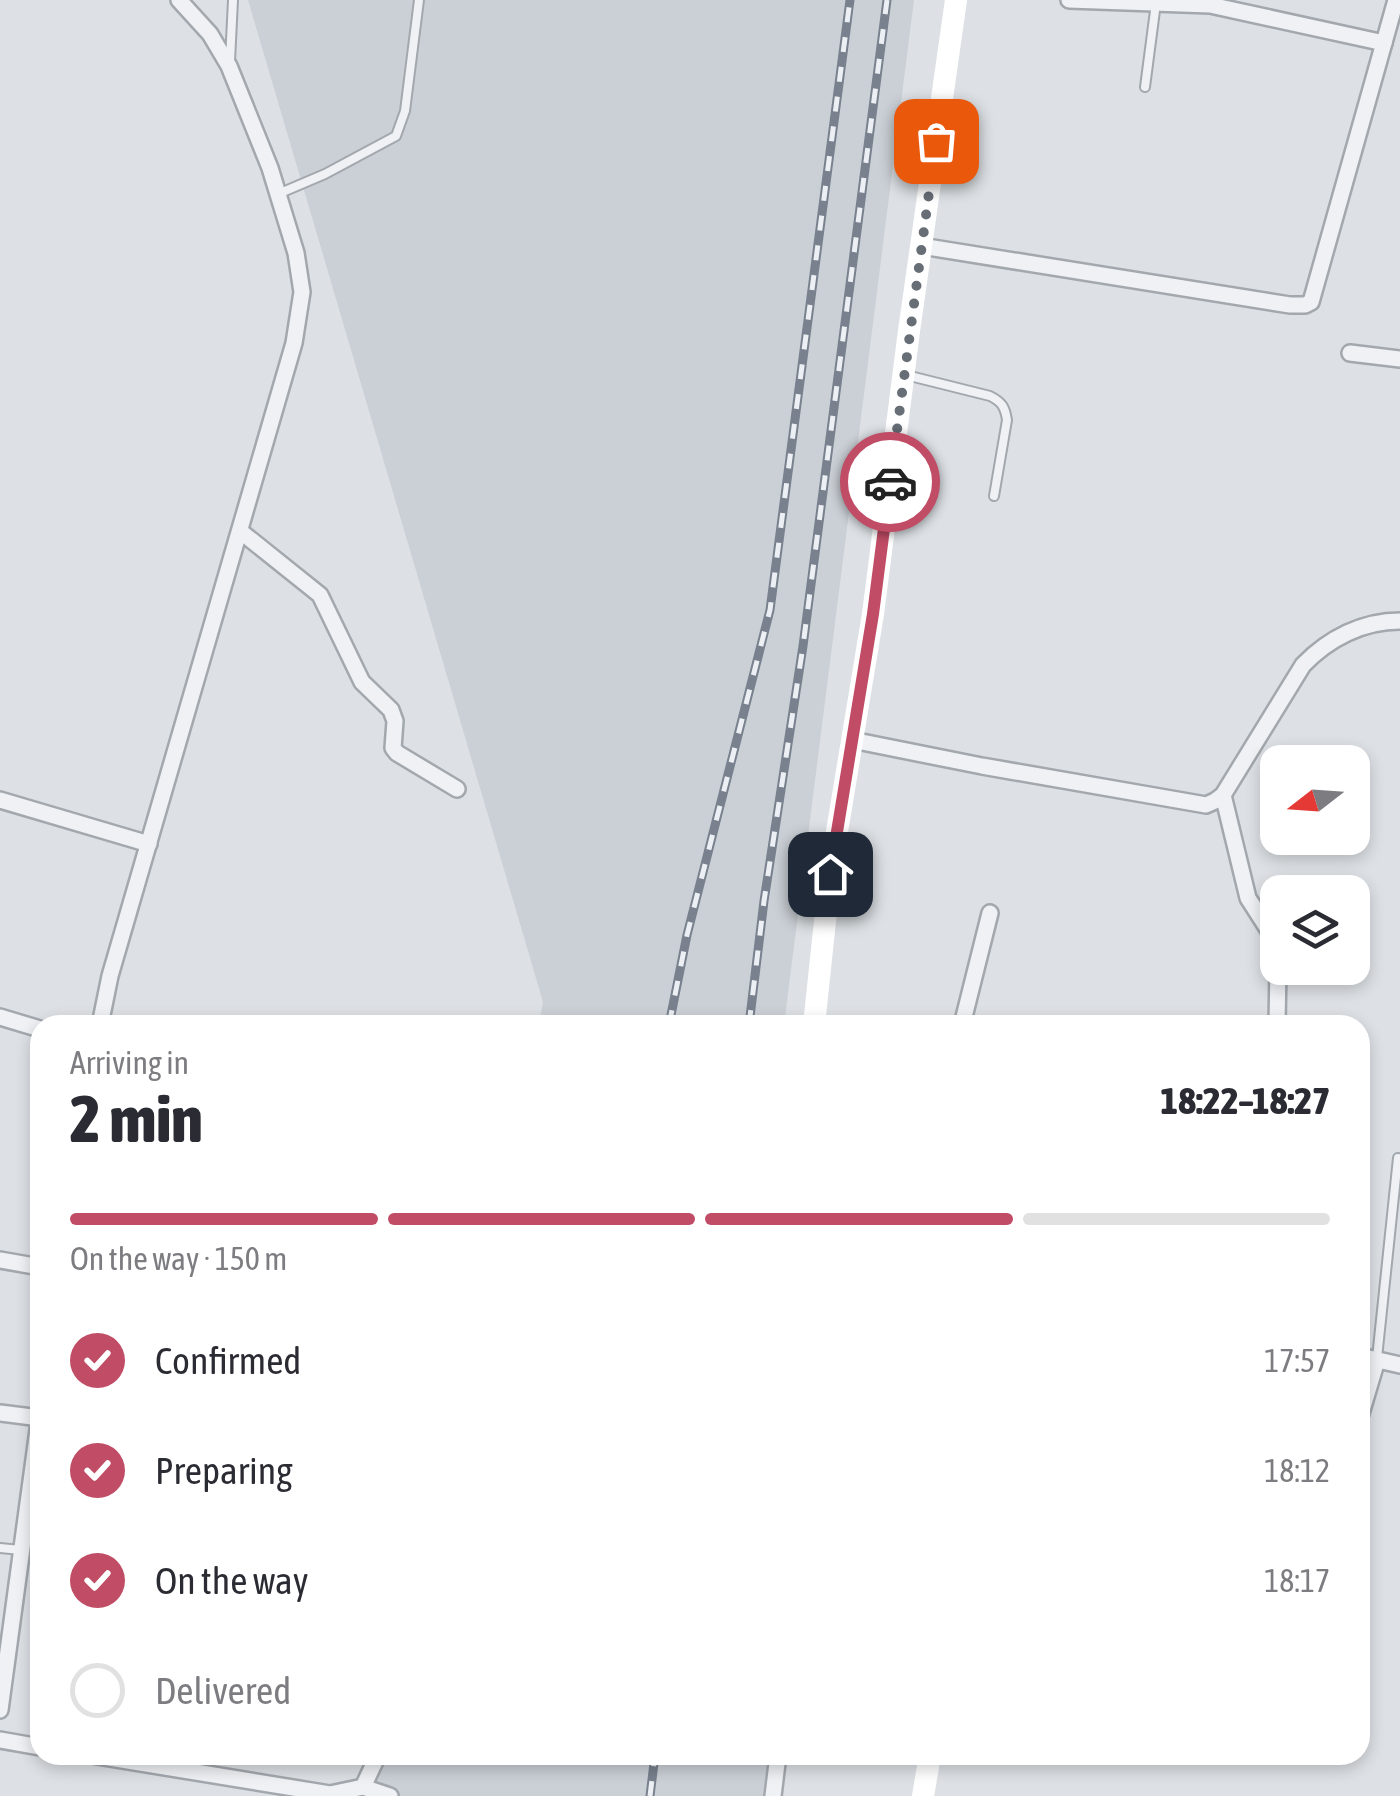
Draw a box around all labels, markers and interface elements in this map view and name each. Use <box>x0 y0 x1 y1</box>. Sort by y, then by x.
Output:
pin <box>894 99 979 184</box>
icon: bag <box>909 114 964 169</box>
courier <box>840 432 940 532</box>
icon: car <box>863 455 918 510</box>
north arrow <box>1260 745 1370 855</box>
map controls <box>1260 745 1370 985</box>
pin <box>788 832 873 917</box>
icon: home <box>803 847 858 902</box>
button: layers <box>1260 875 1370 985</box>
text: Arriving in <box>70 1044 189 1081</box>
text: 18:22–18:27 <box>1160 1079 1330 1122</box>
text: 2 min <box>70 1081 203 1156</box>
text: On the way · 150 m <box>70 1240 287 1277</box>
icon: check <box>70 1333 125 1388</box>
text: Confirmed <box>155 1339 301 1382</box>
text: 17:57 <box>1264 1342 1330 1379</box>
icon: check <box>70 1443 125 1498</box>
text: Preparing <box>155 1449 293 1492</box>
text: 18:12 <box>1264 1452 1330 1489</box>
icon: check <box>70 1553 125 1608</box>
text: On the way <box>155 1559 308 1602</box>
text: 18:17 <box>1264 1562 1330 1599</box>
text: Delivered <box>155 1669 291 1712</box>

